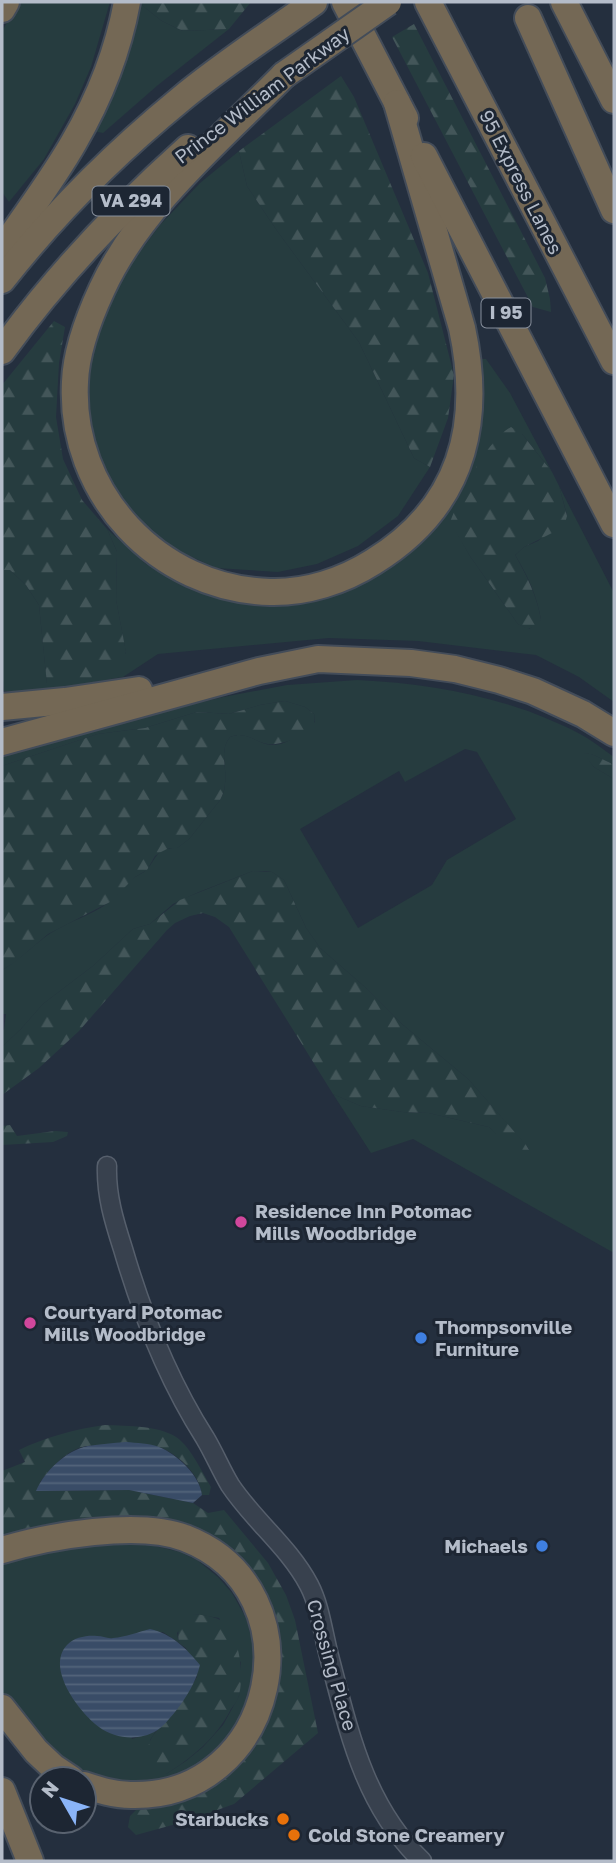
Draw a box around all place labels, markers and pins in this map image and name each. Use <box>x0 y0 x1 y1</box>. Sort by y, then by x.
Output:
place label: Residence Inn Potomac Mills Woodbridge <box>255 1199 472 1244</box>
marker: Residence Inn Potomac Mills Woodbridge <box>233 1214 249 1230</box>
place label: Courtyard Potomac Mills Woodbridge <box>44 1300 223 1345</box>
marker: Courtyard Potomac Mills Woodbridge <box>22 1315 38 1331</box>
place label: Thompsonville Furniture <box>435 1315 572 1360</box>
marker: Thompsonville Furniture <box>413 1330 429 1346</box>
place label: Michaels <box>444 1534 528 1557</box>
marker: Michaels <box>534 1538 550 1554</box>
place label: Starbucks <box>175 1807 269 1830</box>
marker: Starbucks <box>275 1811 291 1827</box>
place label: Cold Stone Creamery <box>308 1823 505 1846</box>
marker: Cold Stone Creamery <box>286 1827 302 1843</box>

